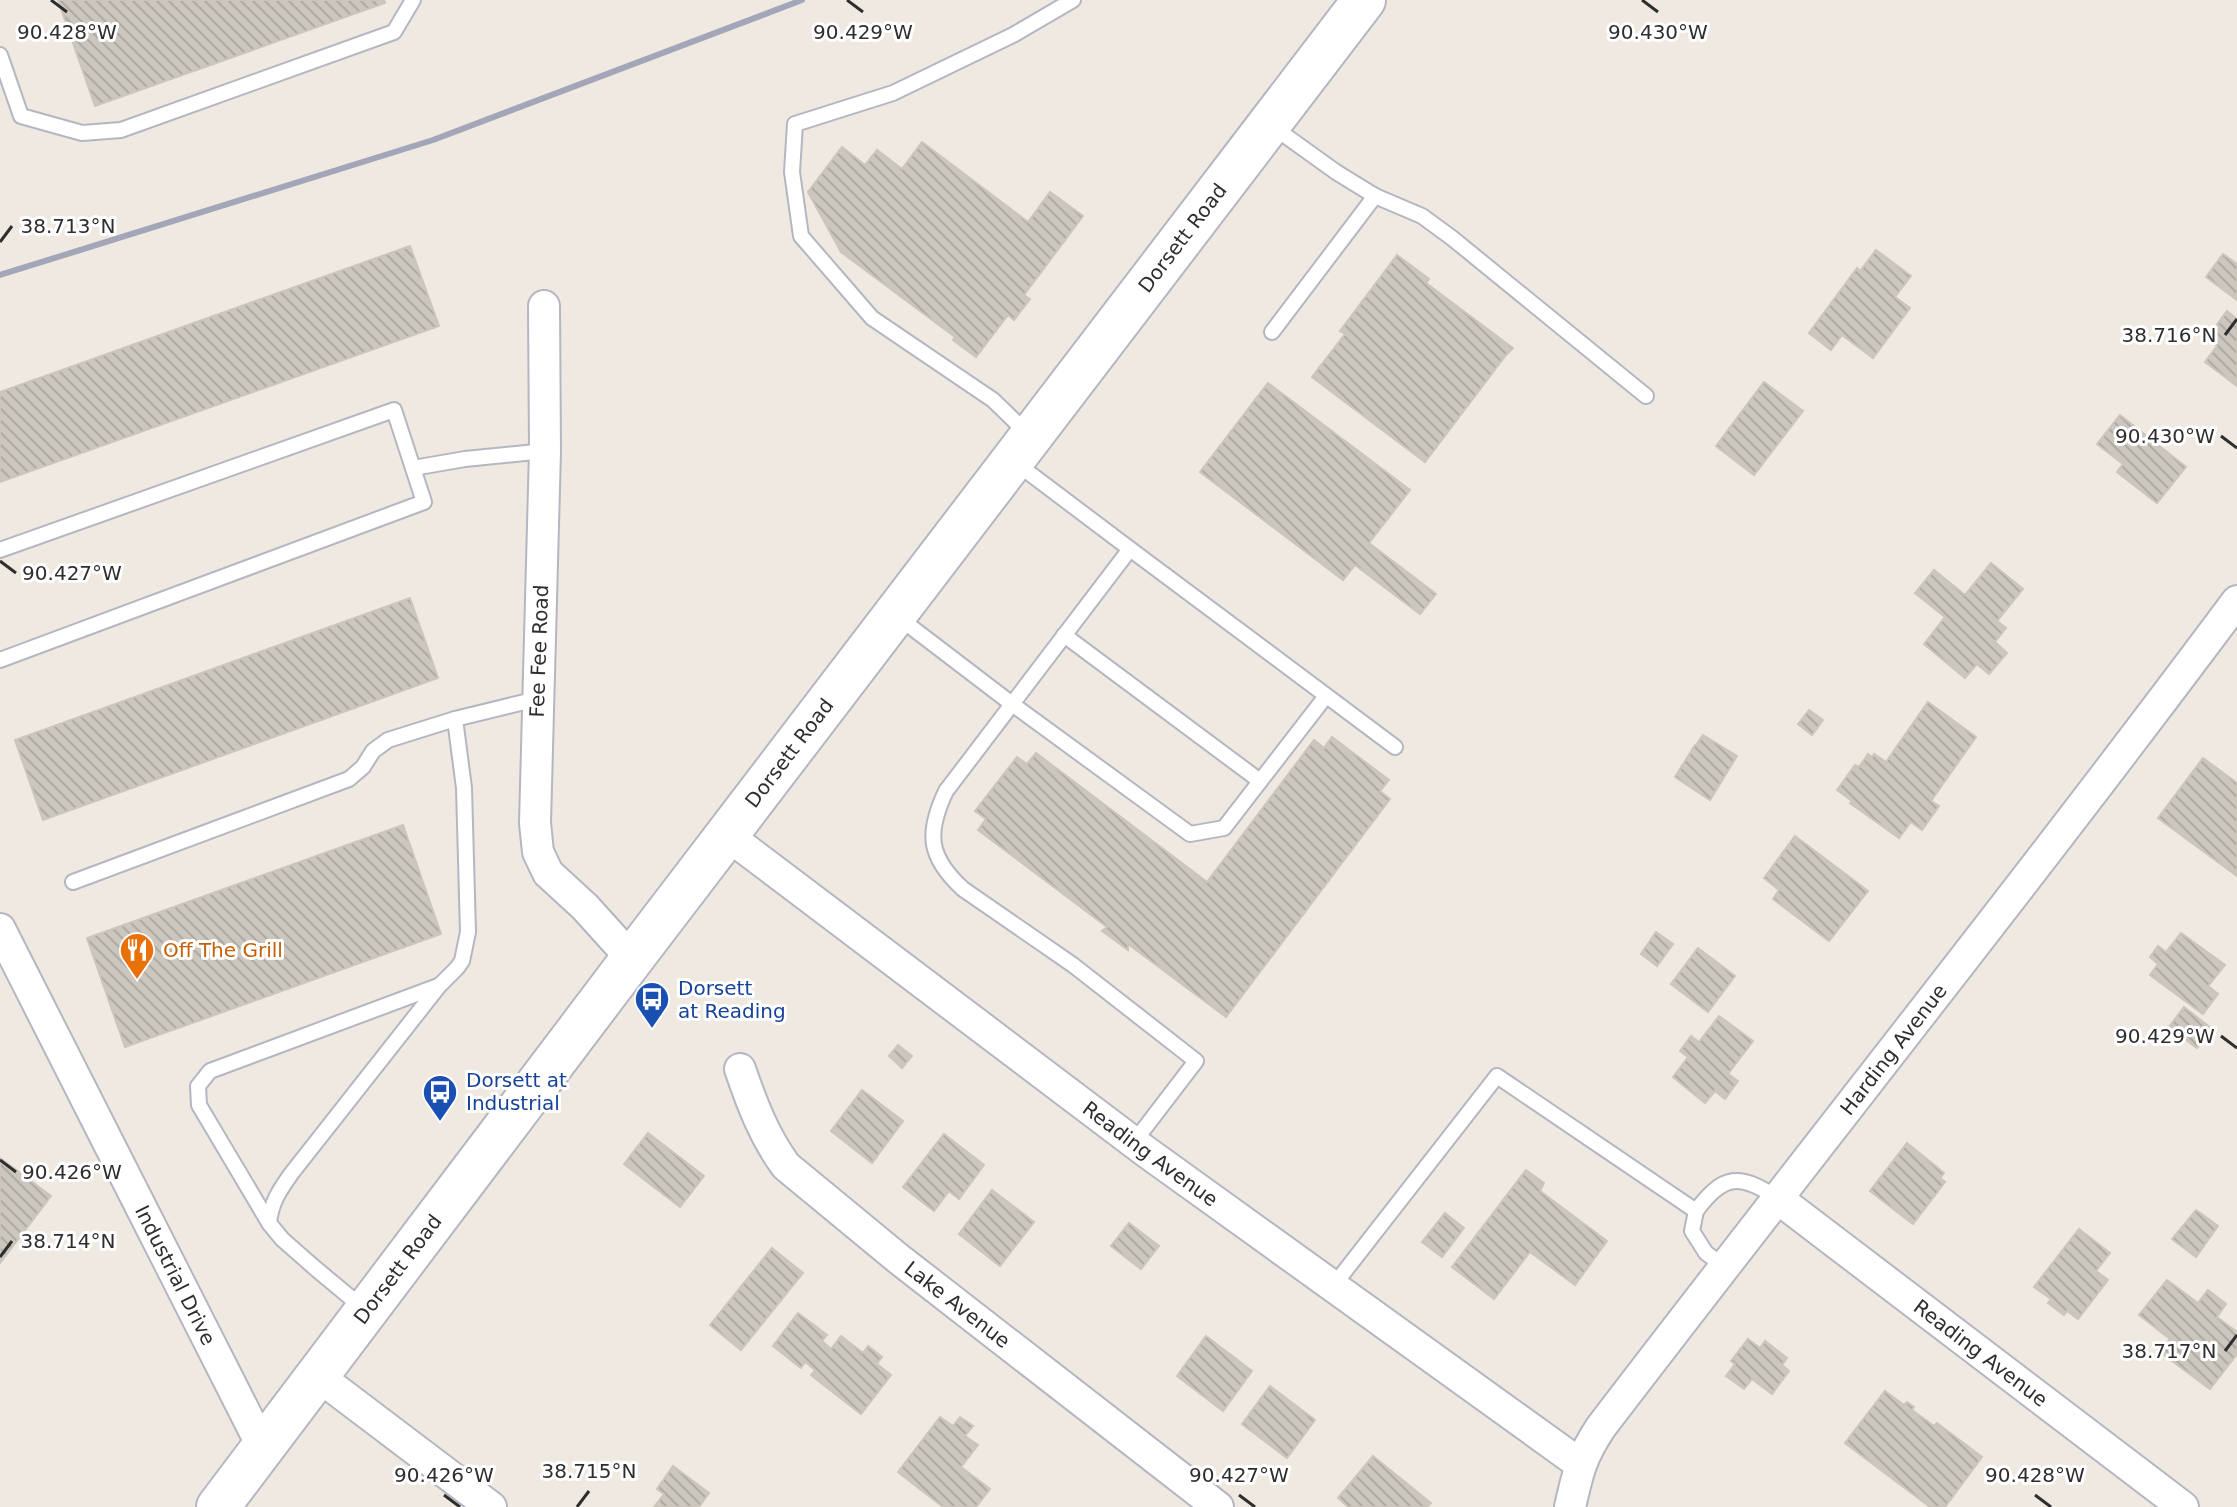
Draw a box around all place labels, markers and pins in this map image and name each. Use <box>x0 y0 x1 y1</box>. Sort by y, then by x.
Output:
restaurant icon: Off The Grill <box>118 931 156 981</box>
place label: Off The Grill <box>163 938 283 962</box>
place label: Dorsett at Reading <box>678 976 786 1023</box>
bus stop icon: Dorsett at Reading <box>633 980 671 1030</box>
place label: Dorsett at Industrial <box>466 1068 567 1115</box>
bus stop icon: Dorsett at Industrial <box>421 1073 459 1123</box>

